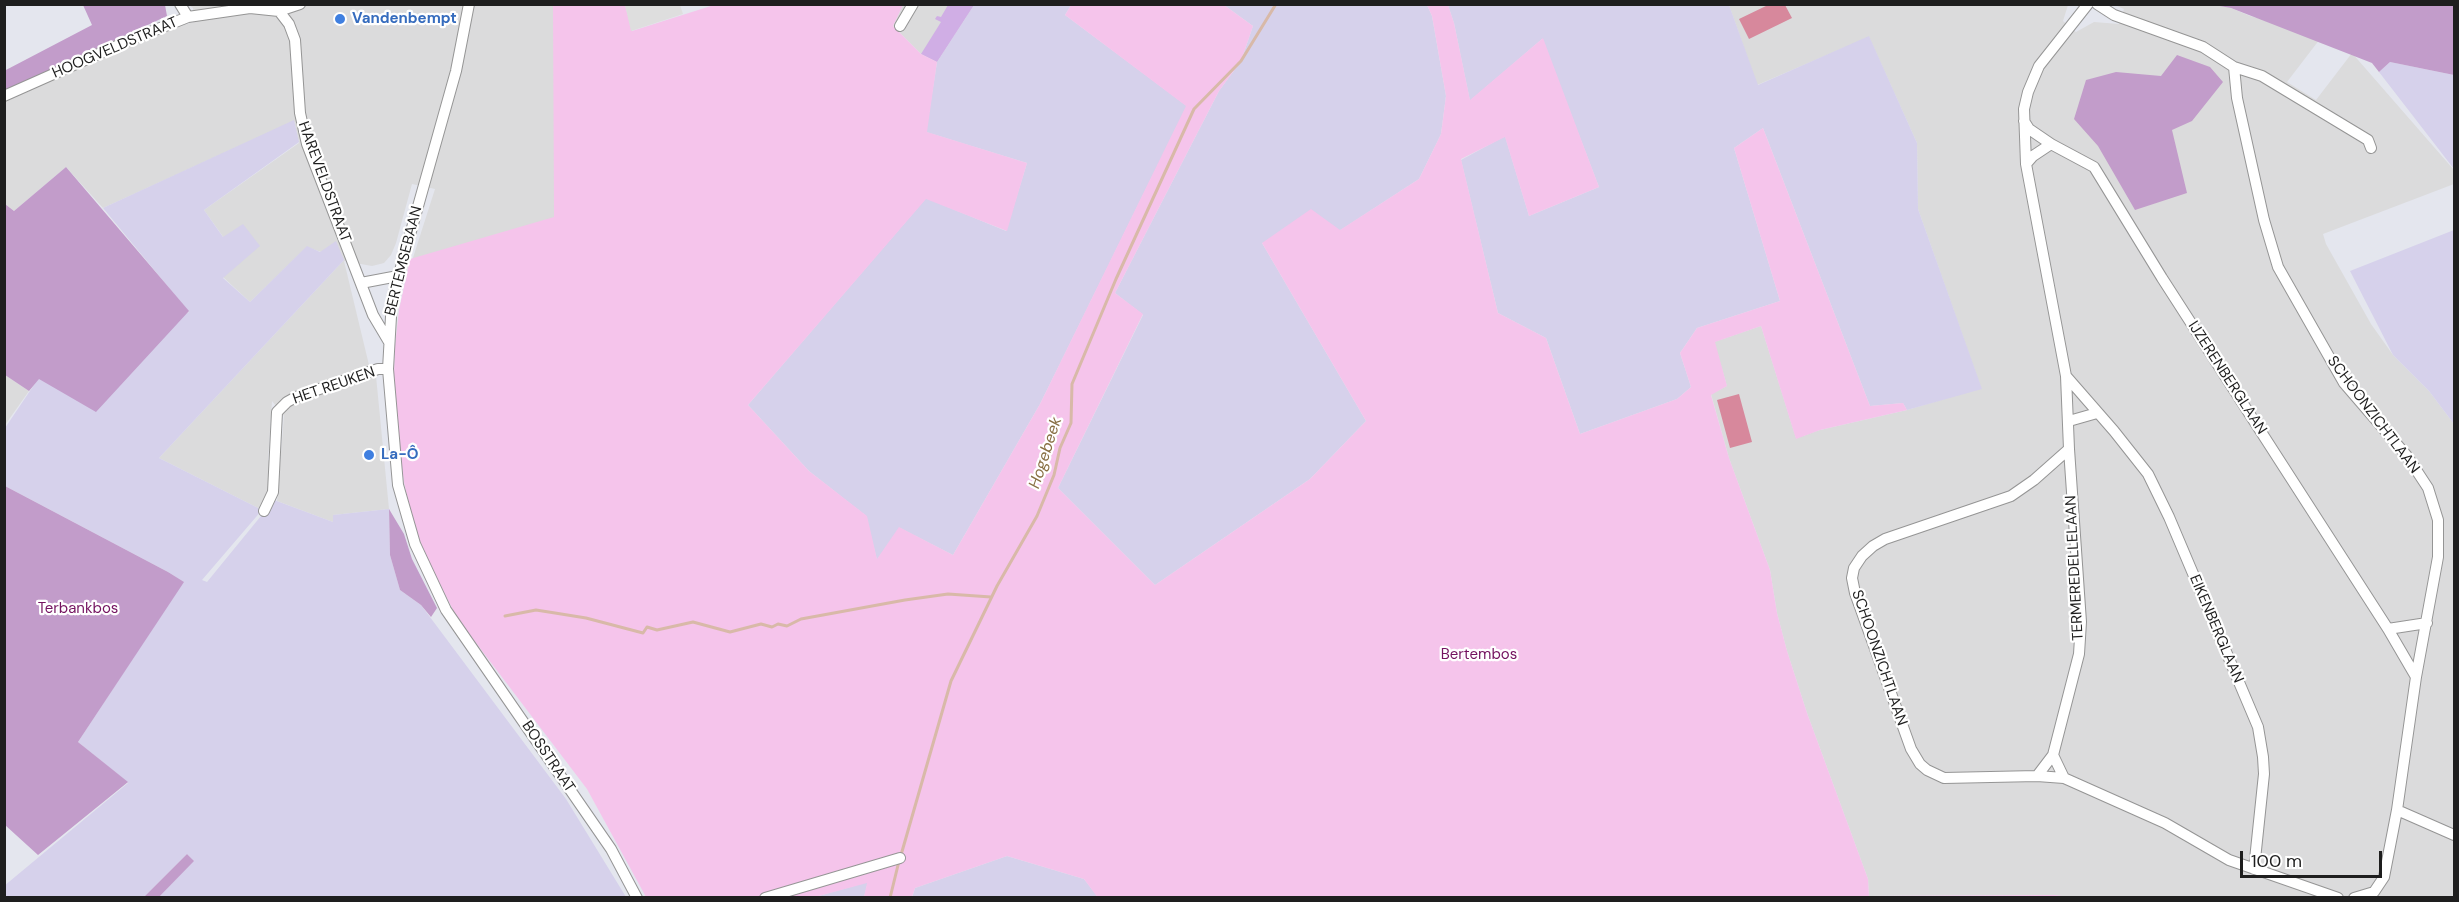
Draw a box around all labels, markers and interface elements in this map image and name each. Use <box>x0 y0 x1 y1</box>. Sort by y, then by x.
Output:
place label: Vandenbempt <box>352 10 457 28</box>
marker: Vandenbempt <box>333 12 347 26</box>
street label: HOOGVELDSTRAAT <box>50 13 180 83</box>
street label: HAREVELDSTRAAT <box>294 119 354 245</box>
street label: BERTEMSEBAAN <box>382 204 426 318</box>
street label: IJZERENBERGLAAN <box>2184 318 2270 438</box>
street label: SCHOONZICHTLAAN <box>2323 353 2423 477</box>
street label: HET REUKEN <box>290 364 378 408</box>
water label: Hogebeek <box>1025 415 1067 491</box>
place label: La-Ô <box>381 446 419 464</box>
marker: La-Ô <box>362 448 376 462</box>
street label: TERMEREDELLELAAN <box>2062 495 2088 641</box>
street label: EIKENBERGLAAN <box>2185 572 2247 686</box>
street label: SCHOONZICHTLAAN <box>1847 588 1911 728</box>
park label: Terbankbos <box>38 600 118 618</box>
park label: Bertembos <box>1441 646 1517 664</box>
street label: BOSSTRAAT <box>518 718 578 796</box>
scale bar <box>2243 839 2386 877</box>
text: 100 m <box>2251 849 2302 873</box>

